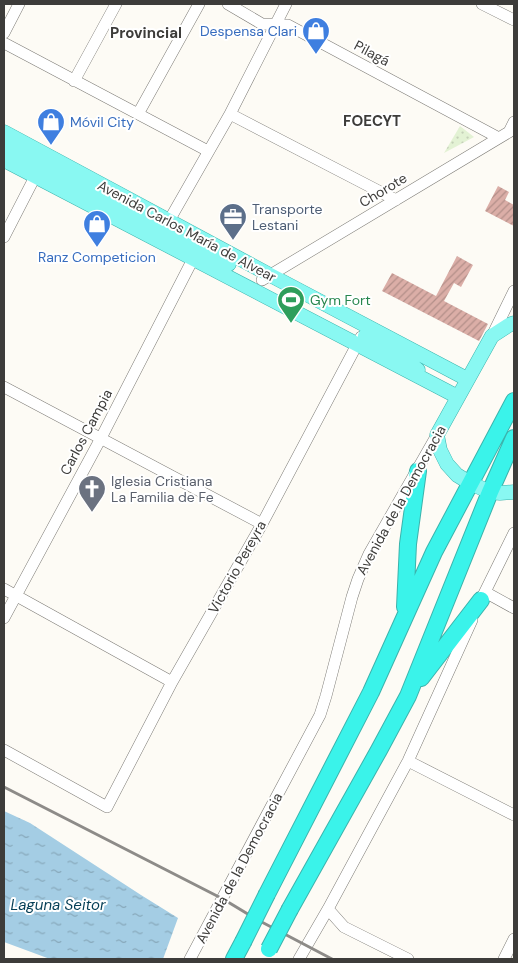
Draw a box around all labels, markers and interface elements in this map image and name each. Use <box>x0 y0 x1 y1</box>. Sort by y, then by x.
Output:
shop icon: Despensa Clari <box>301 16 331 55</box>
place label: Despensa Clari <box>200 22 297 40</box>
district label: Provincial <box>110 23 182 43</box>
street label: Pilagá <box>351 36 393 70</box>
shop icon: Móvil City <box>36 107 66 146</box>
district label: FOECYT <box>343 111 401 131</box>
place label: Móvil City <box>70 113 134 131</box>
street label: Chorote <box>356 169 410 211</box>
street label: Avenida Carlos María de Alvear <box>95 176 279 286</box>
place label: Transporte Lestani <box>252 200 322 234</box>
office icon: Transporte Lestani <box>218 202 248 241</box>
shop icon: Ranz Competicion <box>82 209 112 248</box>
place label: Ranz Competicion <box>38 248 156 266</box>
sports icon: Gym Fort <box>276 285 306 324</box>
place label: Gym Fort <box>310 291 371 309</box>
street label: Carlos Campia <box>56 386 116 478</box>
street label: Avenida de la Democracia <box>352 422 450 578</box>
place label: Iglesia Cristiana La Familia de Fe <box>111 472 214 506</box>
church icon: Iglesia Cristiana La Familia de Fe <box>77 474 107 513</box>
street label: Victorio Pereyra <box>204 517 270 617</box>
street label: Avenida de la Democracia <box>192 790 286 946</box>
water label: Laguna Seitor <box>10 895 106 915</box>

